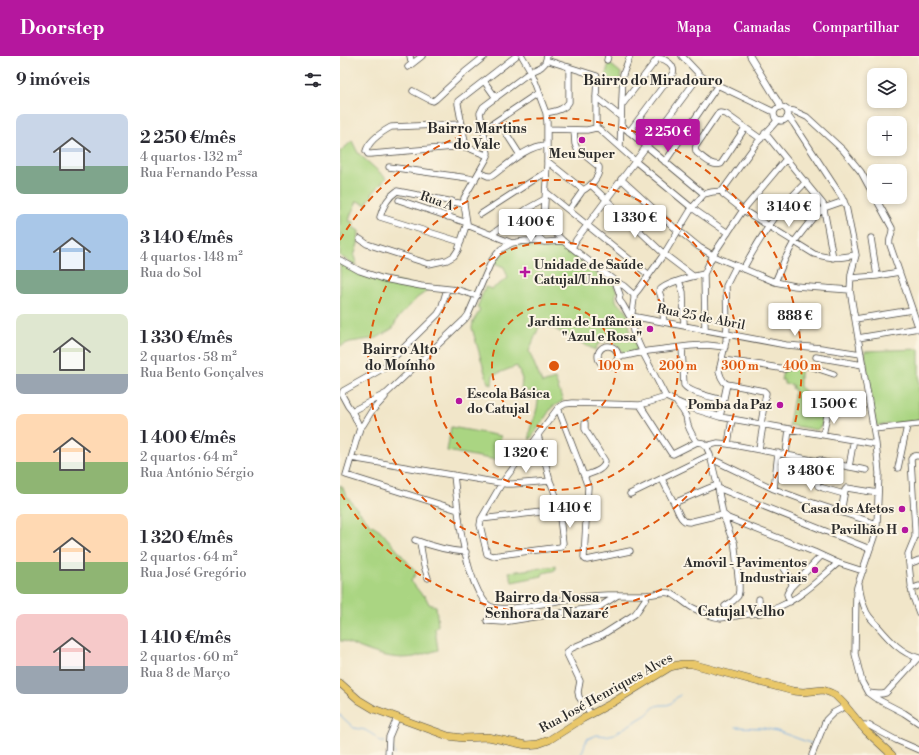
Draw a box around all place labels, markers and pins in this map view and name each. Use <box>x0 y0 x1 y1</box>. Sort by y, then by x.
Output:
pin: 2 250 € <box>631 119 705 153</box>
marker: Meu Super <box>577 135 587 145</box>
place label: Meu Super <box>549 146 616 162</box>
pin: 3 140 € <box>752 194 826 228</box>
pin: 1 330 € <box>598 205 672 239</box>
pin: 1 400 € <box>494 209 568 243</box>
place label: Unidade de Saúde Catujal/Unhos <box>534 257 644 288</box>
marker: Unidade de Saúde Catujal/Unhos <box>519 266 531 278</box>
pin: 888 € <box>767 303 823 337</box>
place label: Jardim de Infância "Azul e Rosa" <box>527 314 643 345</box>
marker: Jardim de Infância "Azul e Rosa" <box>645 324 655 334</box>
centre of rings <box>547 359 561 373</box>
place label: Escola Básica do Catujal <box>467 386 551 417</box>
pin: 1 500 € <box>797 391 871 425</box>
marker: Escola Básica do Catujal <box>454 396 464 406</box>
place label: Pomba da Paz <box>688 397 772 413</box>
marker: Pomba da Paz <box>775 400 785 410</box>
pin: 1 320 € <box>489 440 563 474</box>
pin: 3 480 € <box>774 458 848 492</box>
pin: 1 410 € <box>533 495 607 529</box>
place label: Casa dos Afetos <box>801 501 894 517</box>
marker: Casa dos Afetos <box>897 504 907 514</box>
place label: Pavilhão H <box>831 522 897 538</box>
marker: Pavilhão H <box>900 525 910 535</box>
place label: Amovil - Pavimentos Industriais <box>682 555 807 586</box>
marker: Amovil - Pavimentos Industriais <box>810 565 820 575</box>

